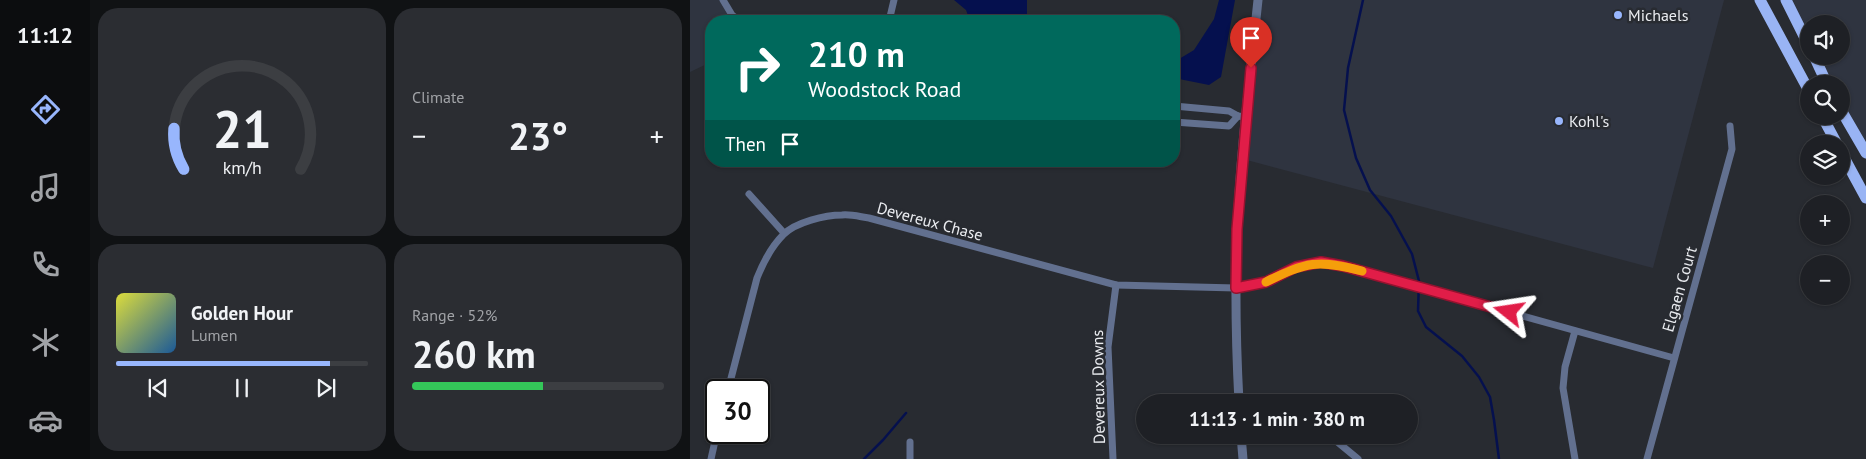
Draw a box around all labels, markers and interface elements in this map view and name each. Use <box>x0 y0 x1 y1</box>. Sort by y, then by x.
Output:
place label: Michaels <box>1628 5 1689 25</box>
marker: Michaels <box>1612 9 1624 21</box>
map controls <box>1800 15 1850 305</box>
button: sound <box>1800 15 1850 65</box>
pin <box>1230 17 1272 68</box>
text: 11:12 <box>17 21 73 49</box>
icon: arrive <box>1237 24 1265 52</box>
text: 210 m <box>808 31 905 77</box>
icon: right <box>725 35 790 100</box>
text: Woodstock Road <box>808 75 961 103</box>
button: search <box>1800 75 1850 125</box>
text: Climate <box>412 87 464 107</box>
icon: directions <box>28 92 63 127</box>
text: 21 <box>213 95 271 162</box>
text: 23° <box>508 111 568 160</box>
place label: Kohl's <box>1569 111 1609 131</box>
marker: Kohl's <box>1553 115 1565 127</box>
text: − <box>412 117 426 154</box>
text: + <box>650 117 664 154</box>
icon: arrive <box>776 130 804 158</box>
text: Then <box>725 132 766 156</box>
button: layers <box>1800 135 1850 185</box>
text: km/h <box>222 156 262 179</box>
icon: music <box>28 170 63 205</box>
button: + <box>1800 195 1850 245</box>
street label: Devereux Chase <box>875 197 985 245</box>
street label: Elgaen Court <box>1657 243 1701 334</box>
icon: phone <box>28 247 63 282</box>
button: − <box>1800 255 1850 305</box>
position arrow <box>1482 285 1534 337</box>
text: Golden Hour <box>191 301 293 325</box>
text: Range · 52% <box>412 305 497 325</box>
icon: climate <box>28 325 63 360</box>
text: Lumen <box>191 325 237 345</box>
text: 260 km <box>412 329 536 378</box>
street label: Devereux Downs <box>1087 329 1109 444</box>
icon: previous <box>144 374 172 402</box>
icon: pause <box>228 374 256 402</box>
icon: next <box>312 374 340 402</box>
speed limit sign: 30 <box>705 379 770 444</box>
icon: car <box>28 403 63 438</box>
text: 11:13 · 1 min · 380 m <box>1189 407 1365 431</box>

